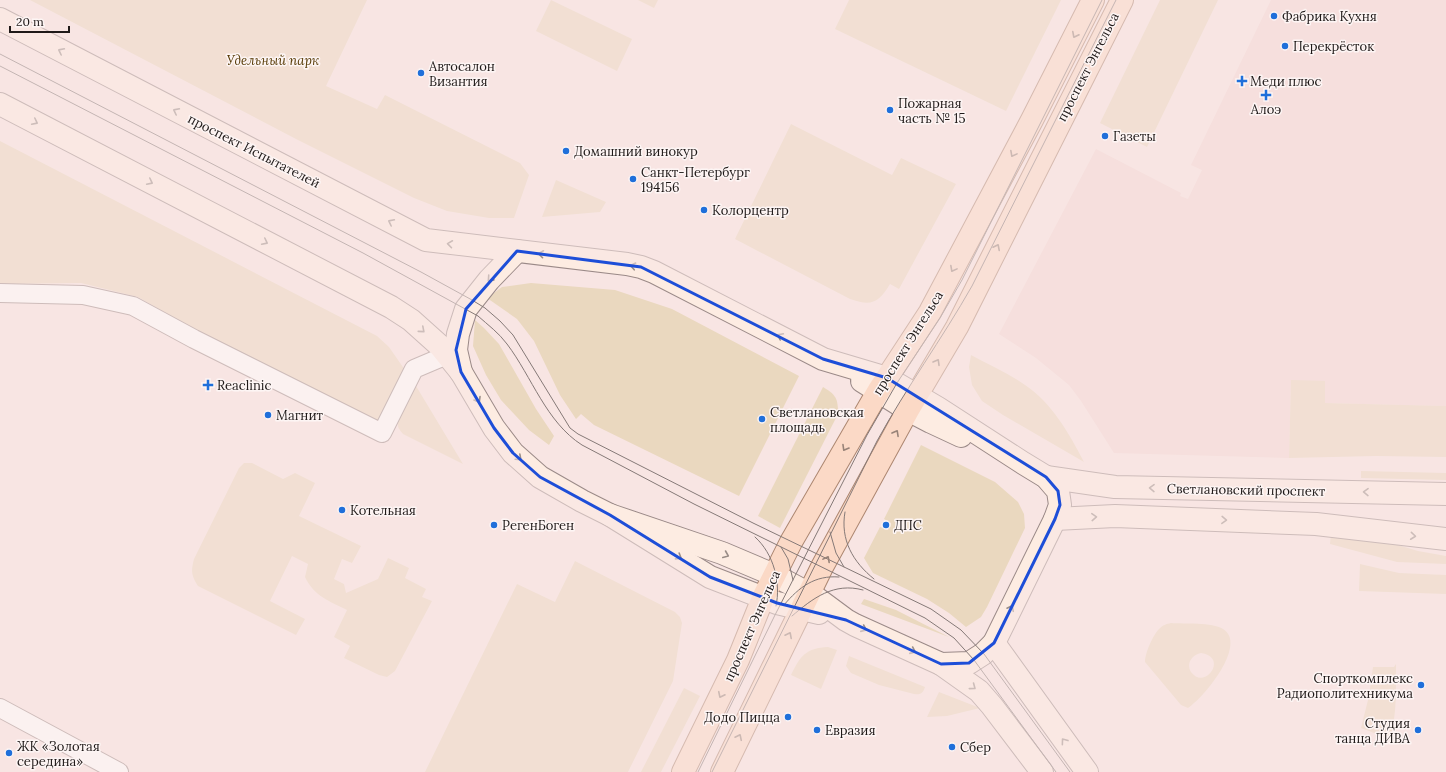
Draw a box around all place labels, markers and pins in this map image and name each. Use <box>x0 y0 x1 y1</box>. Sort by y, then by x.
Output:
place label: Фабрика Кухня <box>1282 8 1377 25</box>
marker: Фабрика Кухня <box>1269 11 1279 21</box>
place label: Перекрёсток <box>1293 38 1374 55</box>
marker: Перекрёсток <box>1280 41 1290 51</box>
place label: Автосалон Византия <box>428 58 495 90</box>
marker: Автосалон Византия <box>416 68 426 78</box>
place label: Меди плюс <box>1250 73 1322 90</box>
marker: Меди плюс <box>1237 76 1247 86</box>
marker: Алоэ <box>1261 90 1271 100</box>
place label: Пожарная часть № 15 <box>898 95 966 127</box>
place label: Алоэ <box>1250 101 1281 118</box>
marker: Пожарная часть № 15 <box>885 105 895 115</box>
place label: Газеты <box>1113 128 1156 145</box>
marker: Газеты <box>1100 131 1110 141</box>
place label: Домашний винокур <box>574 143 698 160</box>
marker: Домашний винокур <box>561 146 571 156</box>
place label: Санкт-Петербург 194156 <box>641 164 750 196</box>
marker: Санкт-Петербург 194156 <box>628 174 638 184</box>
place label: Колорцентр <box>712 202 789 219</box>
marker: Колорцентр <box>699 205 709 215</box>
place label: Reaclinic <box>217 377 271 394</box>
marker: Reaclinic <box>202 379 214 391</box>
place label: Светлановская площадь <box>770 404 864 436</box>
place label: Магнит <box>276 407 324 424</box>
marker: Магнит <box>263 410 273 420</box>
marker: Светлановская площадь <box>757 414 767 424</box>
place label: Котельная <box>350 502 416 519</box>
marker: Котельная <box>337 505 347 515</box>
place label: РегенБоген <box>502 517 574 534</box>
place label: ДПС <box>894 517 922 534</box>
marker: РегенБоген <box>489 520 499 530</box>
marker: ДПС <box>881 520 891 530</box>
place label: Спорткомплекс Радиополитехникума <box>1277 670 1413 702</box>
marker: Спорткомплекс Радиополитехникума <box>1416 680 1426 690</box>
place label: Додо Пицца <box>704 709 780 726</box>
marker: Додо Пицца <box>783 712 793 722</box>
place label: Студия танца ДИВА <box>1335 715 1411 747</box>
place label: Евразия <box>825 722 876 739</box>
marker: Евразия <box>812 725 822 735</box>
marker: Студия танца ДИВА <box>1413 725 1423 735</box>
place label: ЖК «Золотая середина» <box>17 738 100 770</box>
place label: Сбер <box>960 739 991 756</box>
marker: Сбер <box>947 742 957 752</box>
marker: ЖК «Золотая середина» <box>4 748 14 758</box>

